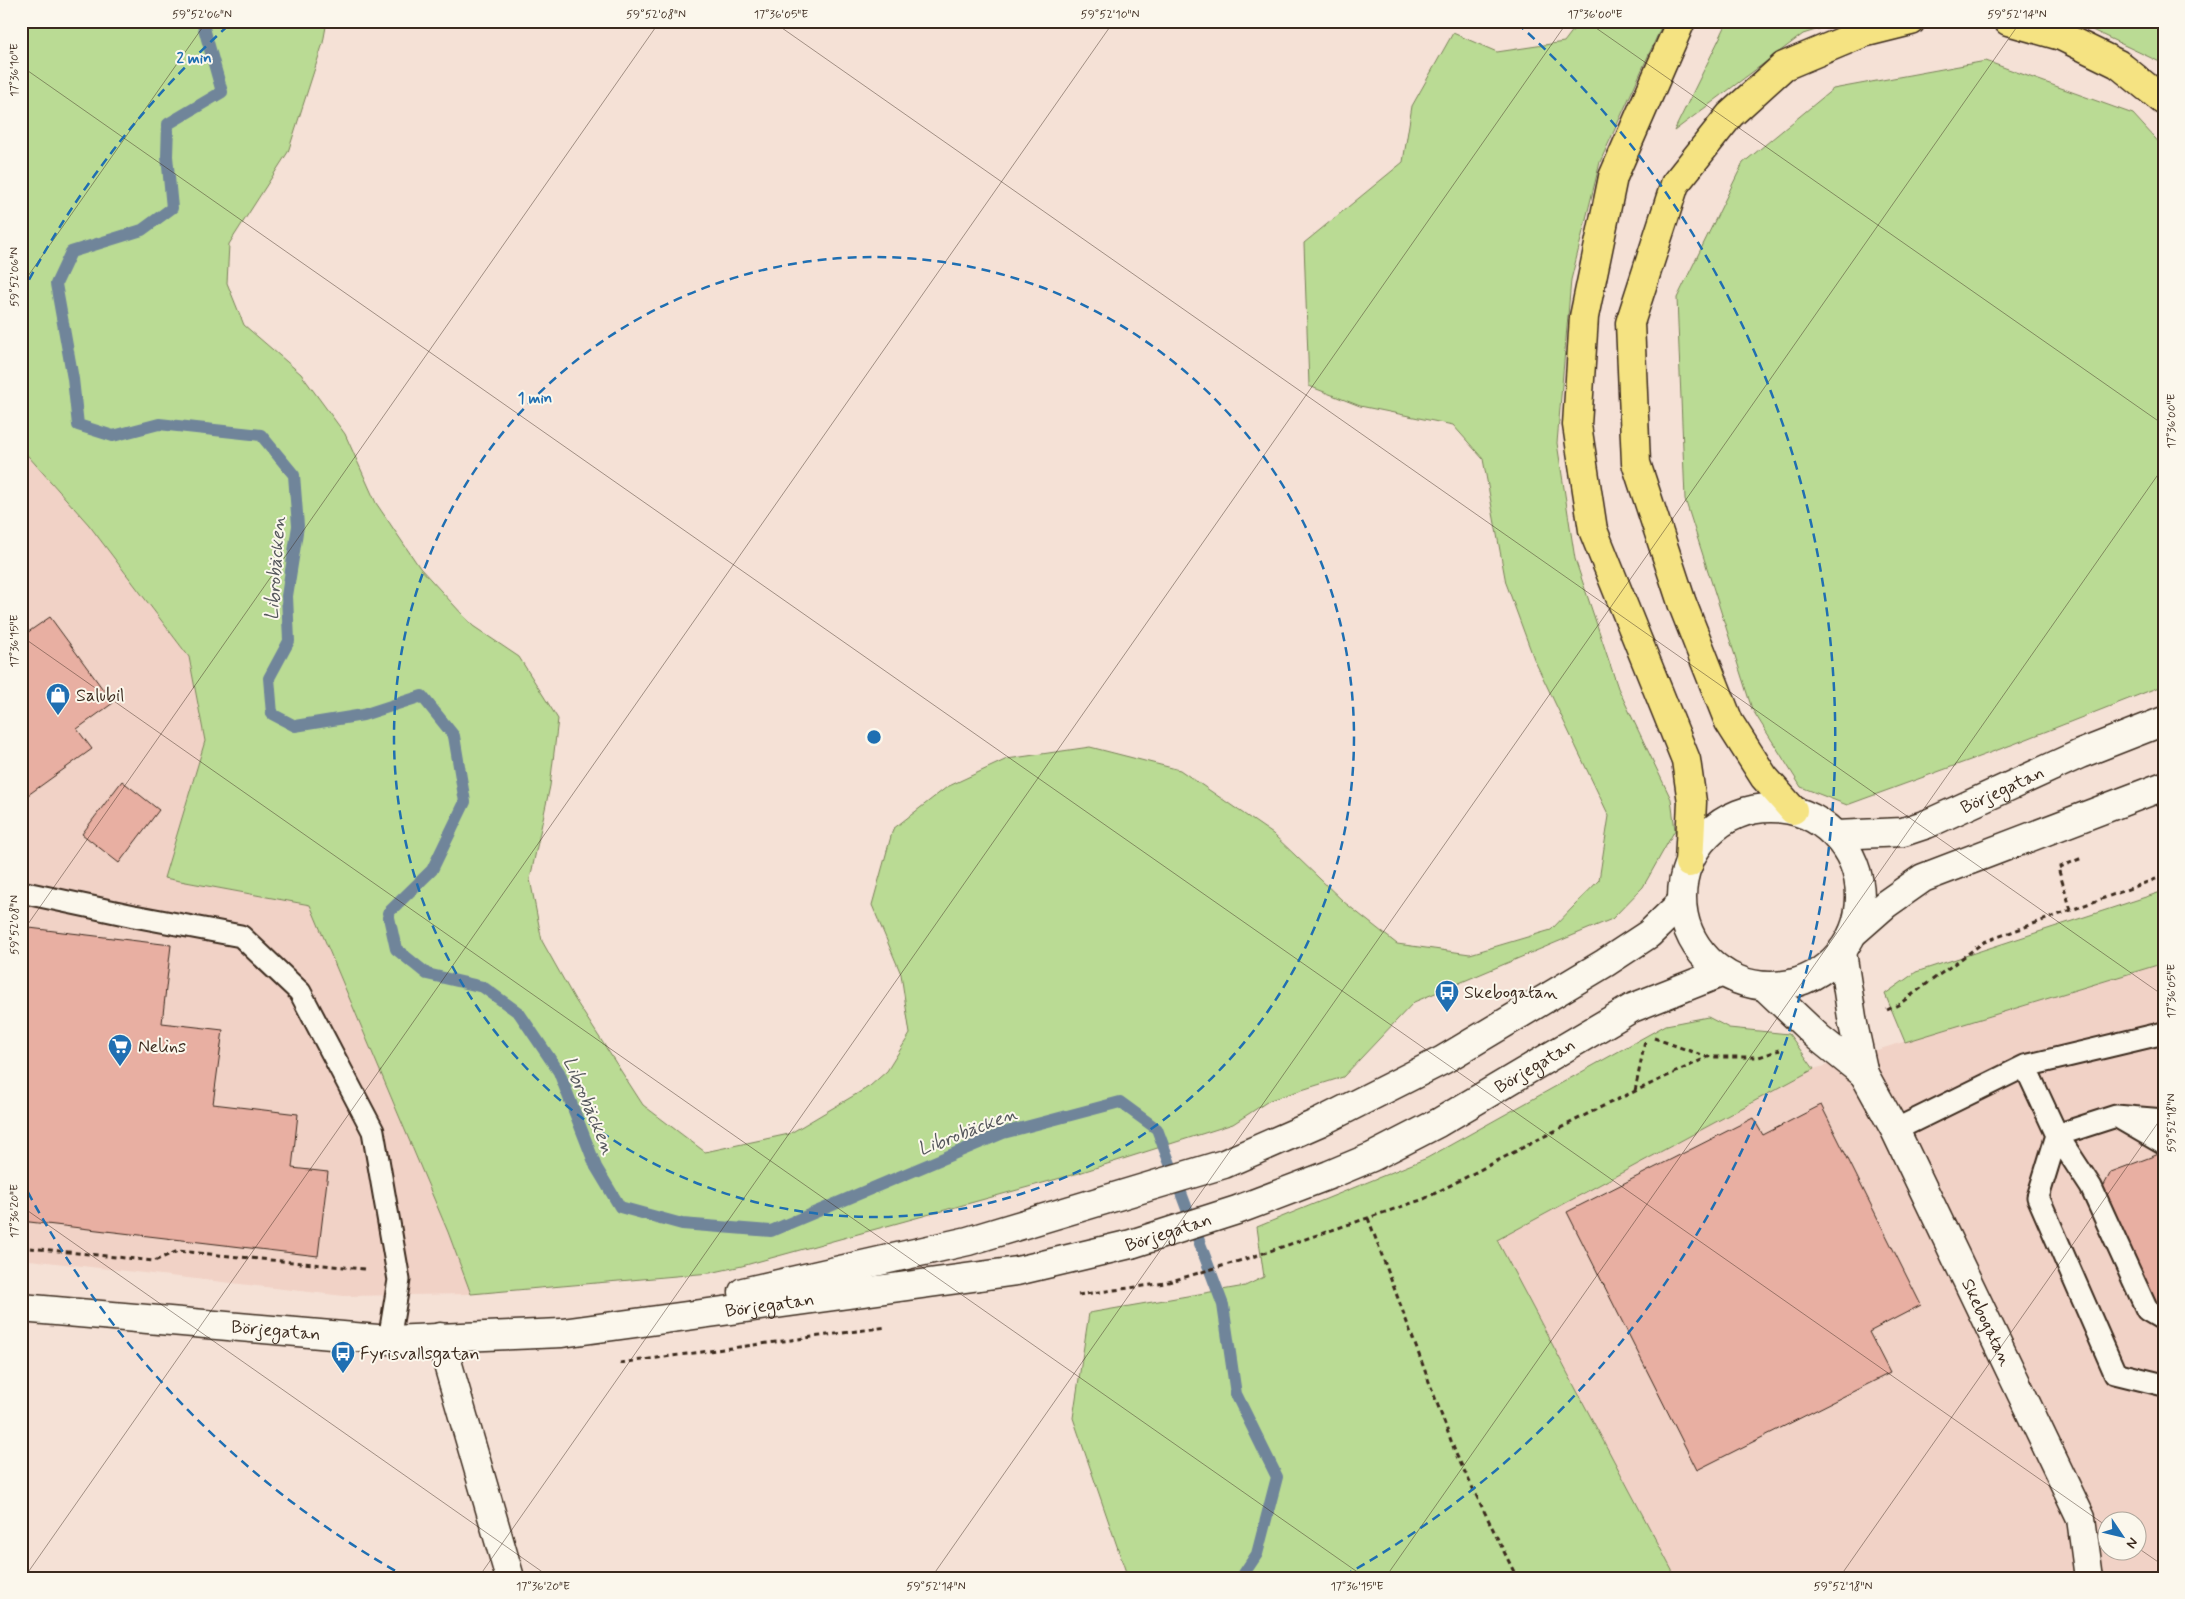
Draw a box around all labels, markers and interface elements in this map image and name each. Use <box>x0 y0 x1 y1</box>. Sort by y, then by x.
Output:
text: 59°52'06"N <box>172 7 232 23</box>
text: 59°52'08"N <box>626 7 686 23</box>
text: 17°36'05"E <box>754 7 808 23</box>
text: 59°52'10"N <box>1080 7 1140 23</box>
text: 17°36'00"E <box>1567 7 1623 23</box>
text: 59°52'14"N <box>1987 7 2047 23</box>
text: 17°36'10"E <box>7 43 23 97</box>
text: 2 min <box>176 49 212 69</box>
text: 59°52'06"N <box>7 247 23 307</box>
text: 1 min <box>518 389 552 409</box>
text: 17°36'00"E <box>2164 393 2180 449</box>
water label: Librobäcken <box>259 515 292 621</box>
text: 17°36'15"E <box>7 614 23 668</box>
shop icon: Salubil <box>45 682 71 716</box>
place label: Salubil <box>76 684 125 708</box>
centre of rings <box>865 728 883 746</box>
street label: Börjegatan <box>1957 761 2048 820</box>
text: 59°52'08"N <box>7 895 23 955</box>
text: 17°36'05"E <box>2164 964 2180 1018</box>
bus stop icon: Skebogatan <box>1434 979 1460 1013</box>
place label: Skebogatan <box>1464 981 1558 1005</box>
supermarket icon: Nelins <box>107 1033 133 1067</box>
street label: Börjegatan <box>1491 1033 1580 1100</box>
place label: Nelins <box>138 1035 186 1059</box>
water label: Librobäcken <box>557 1053 621 1159</box>
text: 59°52'18"N <box>2164 1094 2180 1152</box>
water label: Librobäcken <box>914 1101 1021 1162</box>
text: 17°36'20"E <box>7 1184 23 1238</box>
street label: Börjegatan <box>1122 1208 1215 1258</box>
street label: Skebogatan <box>1955 1275 2017 1370</box>
street label: Börjegatan <box>724 1288 816 1324</box>
street label: Börjegatan <box>230 1315 322 1347</box>
bus stop icon: Fyrisvallsgatan <box>330 1340 356 1374</box>
place label: Fyrisvallsgatan <box>360 1342 480 1367</box>
north arrow <box>2098 1512 2148 1562</box>
text: N <box>2122 1534 2142 1552</box>
text: 17°36'20"E <box>516 1579 570 1595</box>
text: 59°52'14"N <box>906 1579 966 1595</box>
text: 17°36'15"E <box>1330 1579 1384 1595</box>
text: 59°52'18"N <box>1814 1579 1872 1595</box>

